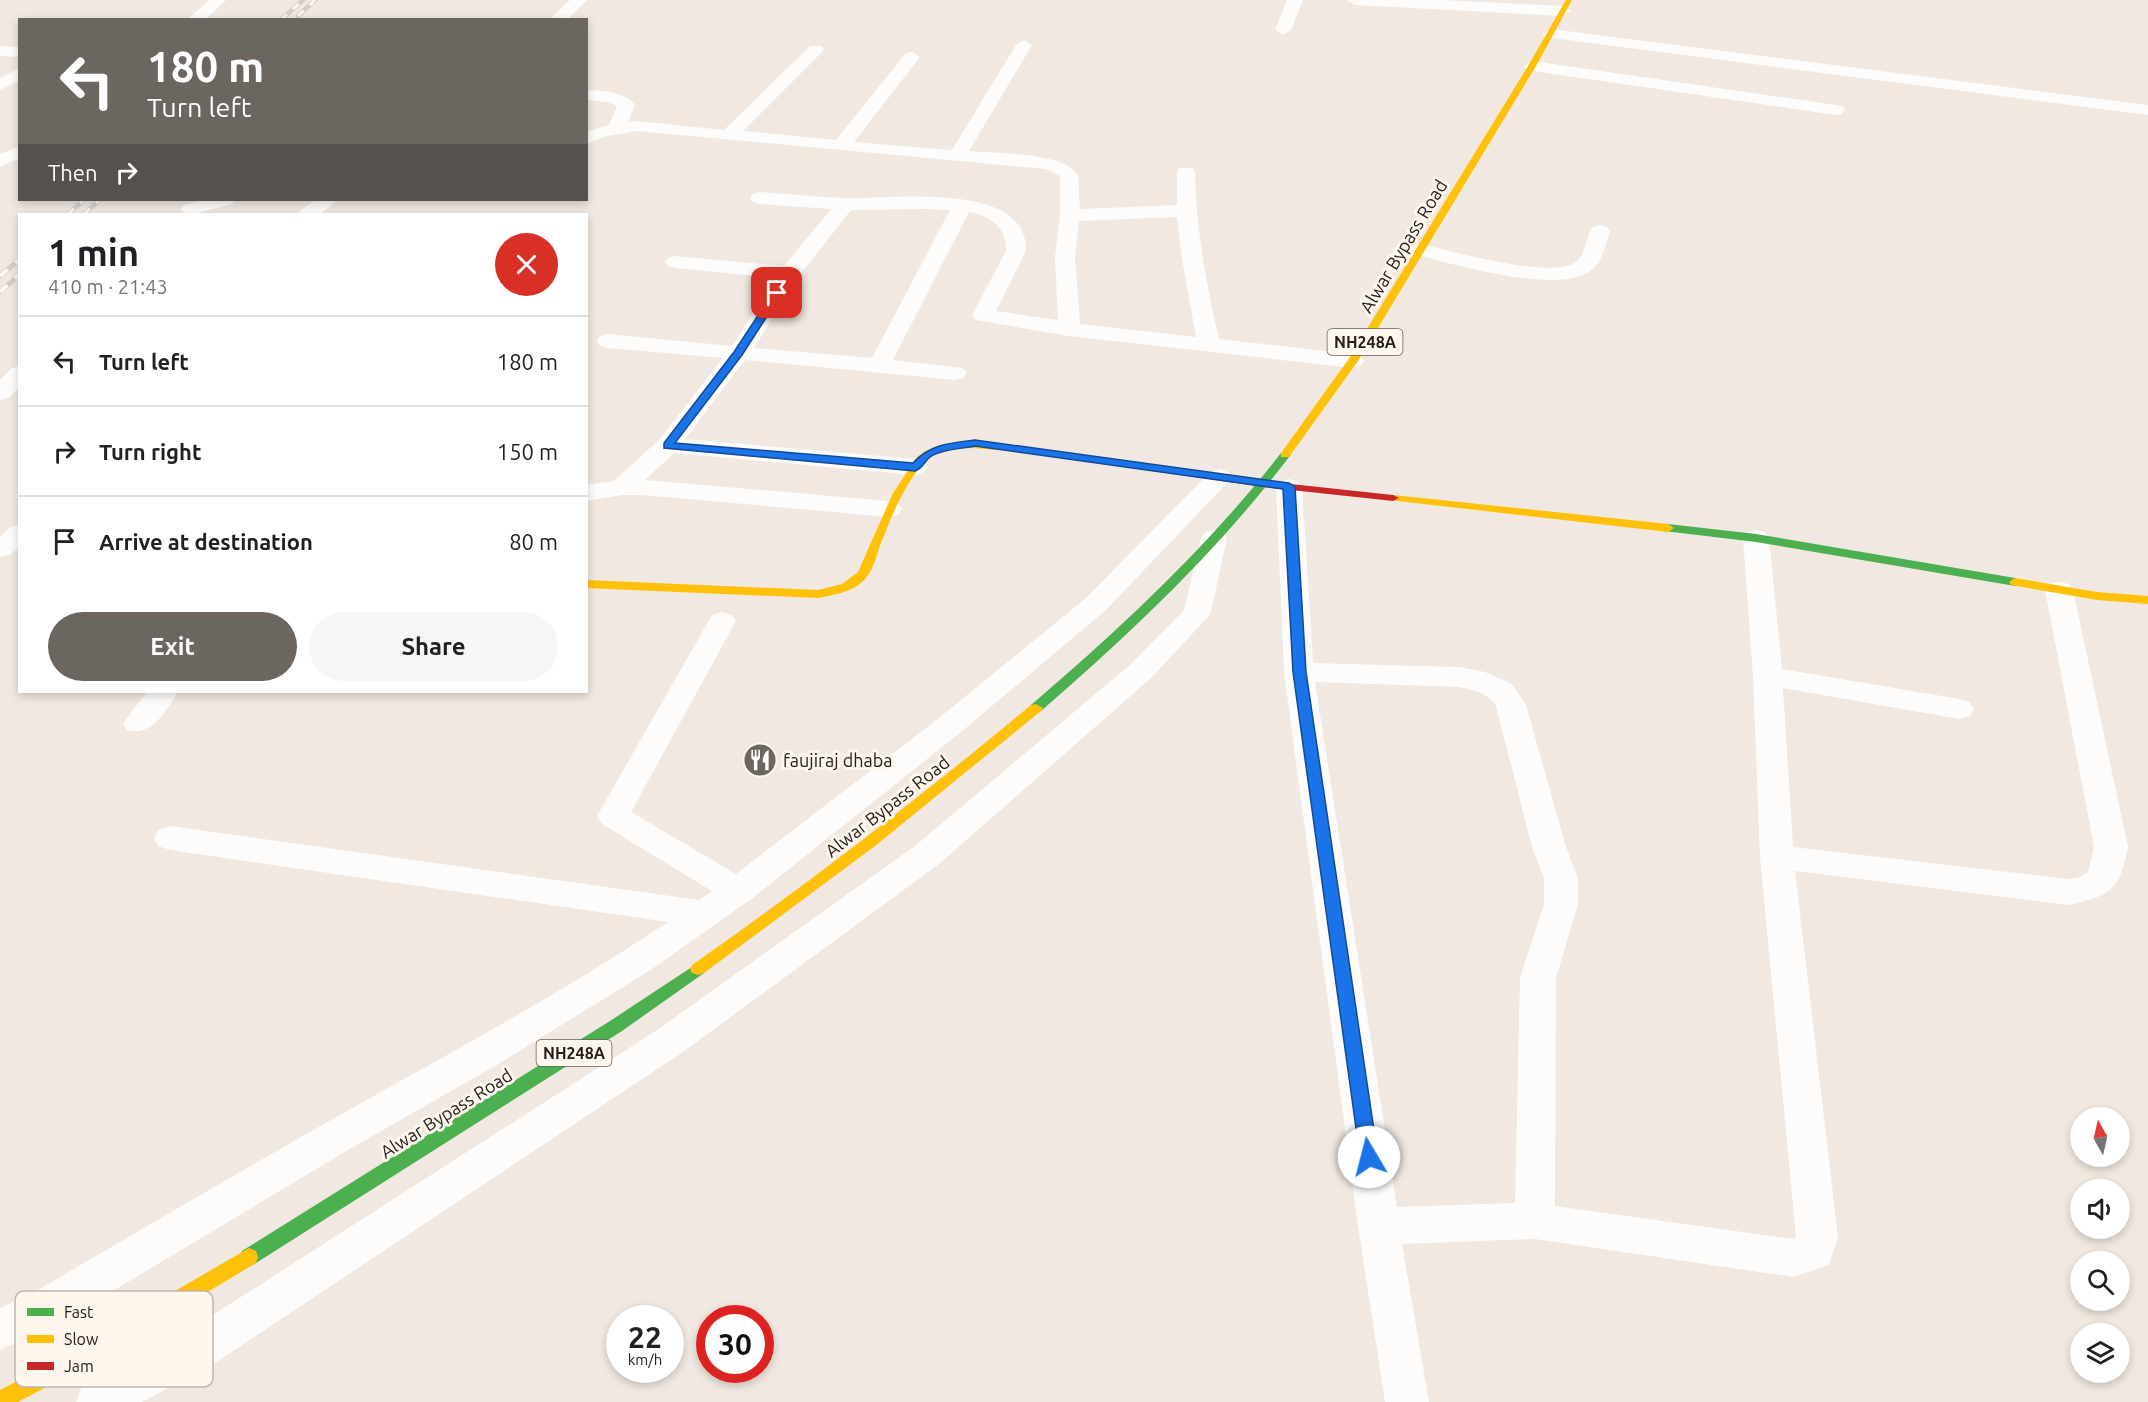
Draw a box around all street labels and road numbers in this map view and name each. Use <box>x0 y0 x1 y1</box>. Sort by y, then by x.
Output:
street label: Alwar Bypass Road <box>1355 176 1451 316</box>
road number: NH248A <box>1328 329 1402 355</box>
street label: Alwar Bypass Road <box>821 751 953 861</box>
road number: NH248A <box>536 1040 612 1066</box>
street label: Alwar Bypass Road <box>376 1064 516 1162</box>

